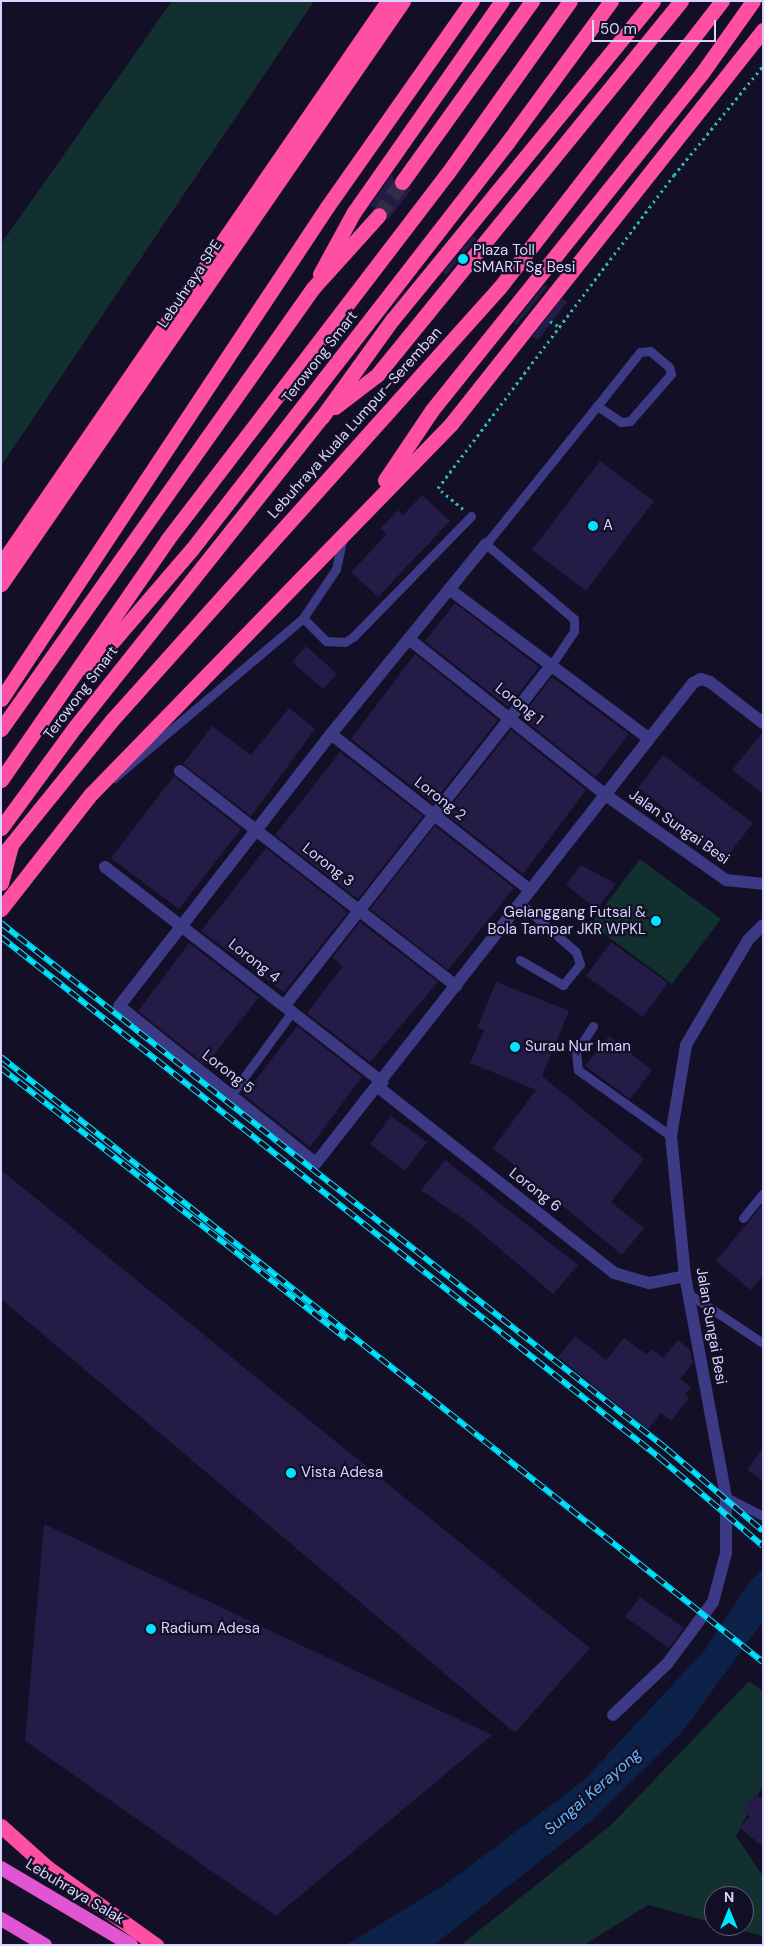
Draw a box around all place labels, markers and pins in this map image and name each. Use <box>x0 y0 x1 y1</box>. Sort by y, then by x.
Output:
place label: Plaza Toll SMART Sg Besi <box>473 241 575 276</box>
marker: Plaza Toll SMART Sg Besi <box>457 253 469 265</box>
place label: A <box>603 517 613 535</box>
marker: A <box>587 520 599 532</box>
place label: Gelanggang Futsal & Bola Tampar JKR WPKL <box>488 903 646 938</box>
marker: Gelanggang Futsal & Bola Tampar JKR WPKL <box>650 915 662 927</box>
place label: Surau Nur Iman <box>525 1038 631 1056</box>
marker: Surau Nur Iman <box>509 1041 521 1053</box>
place label: Vista Adesa <box>301 1464 383 1482</box>
marker: Vista Adesa <box>285 1467 297 1479</box>
place label: Radium Adesa <box>161 1620 260 1638</box>
marker: Radium Adesa <box>145 1623 157 1635</box>

